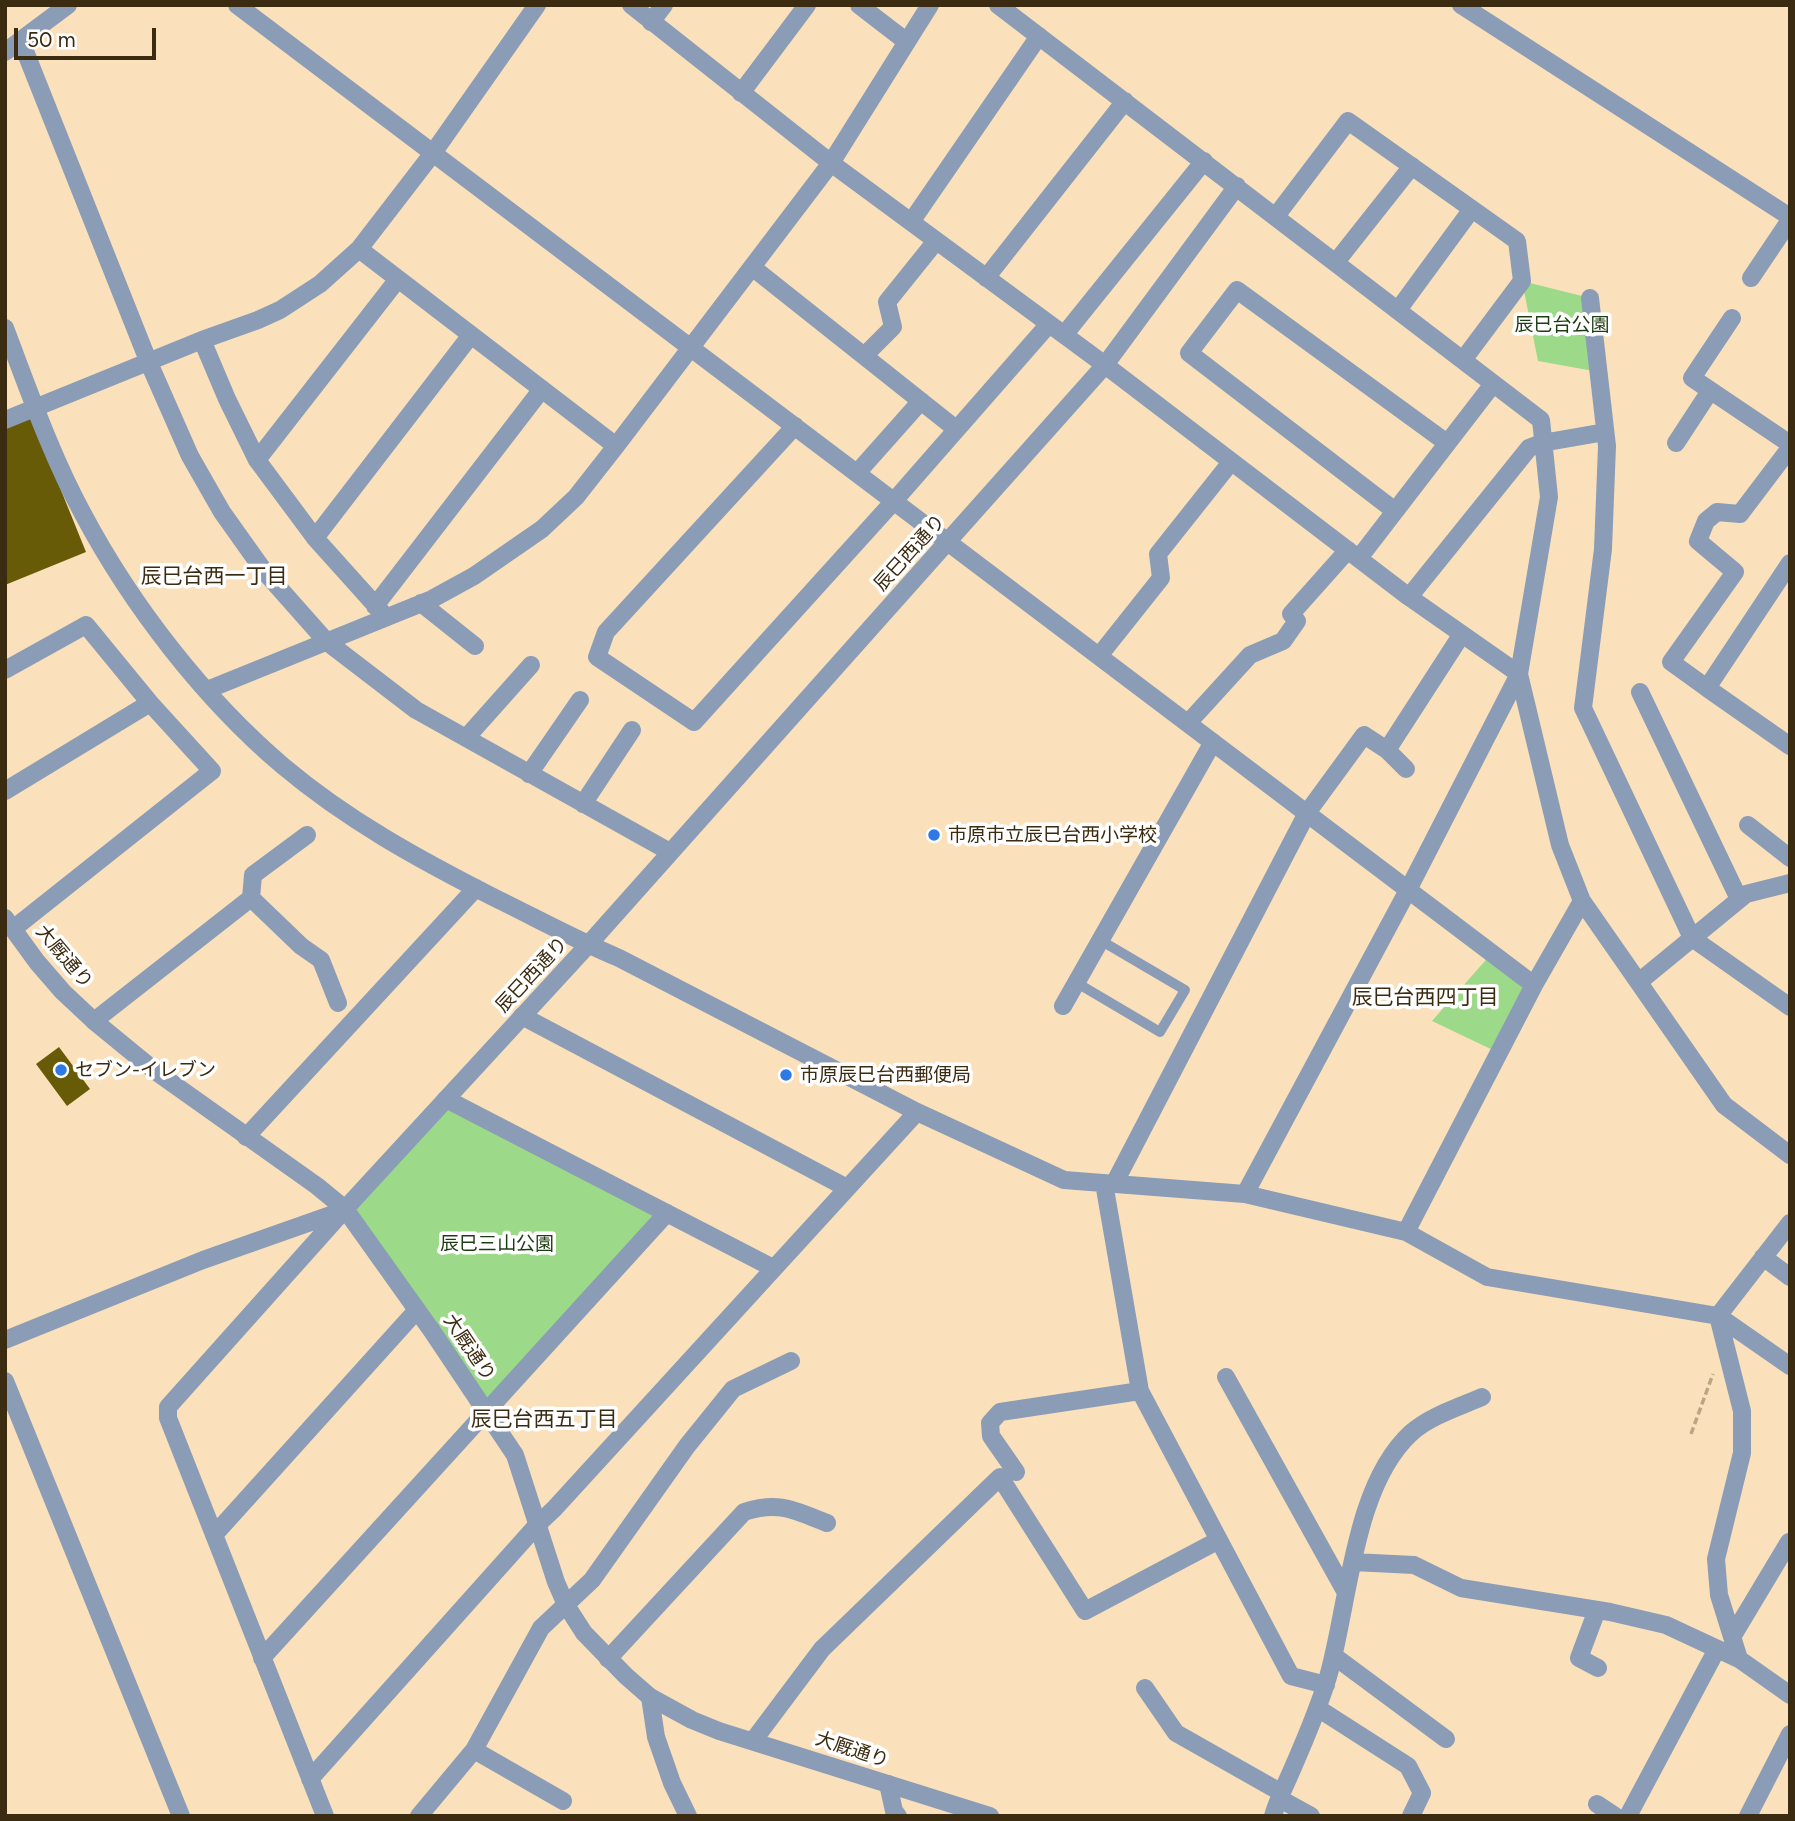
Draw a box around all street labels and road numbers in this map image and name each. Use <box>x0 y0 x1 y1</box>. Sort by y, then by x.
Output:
street label: 辰巳西通り <box>870 510 950 596</box>
street label: 大厩通り <box>31 921 97 993</box>
street label: 辰巳西通り <box>491 932 573 1018</box>
street label: 大厩通り <box>438 1310 500 1386</box>
street label: 大厩通り <box>812 1727 892 1773</box>

